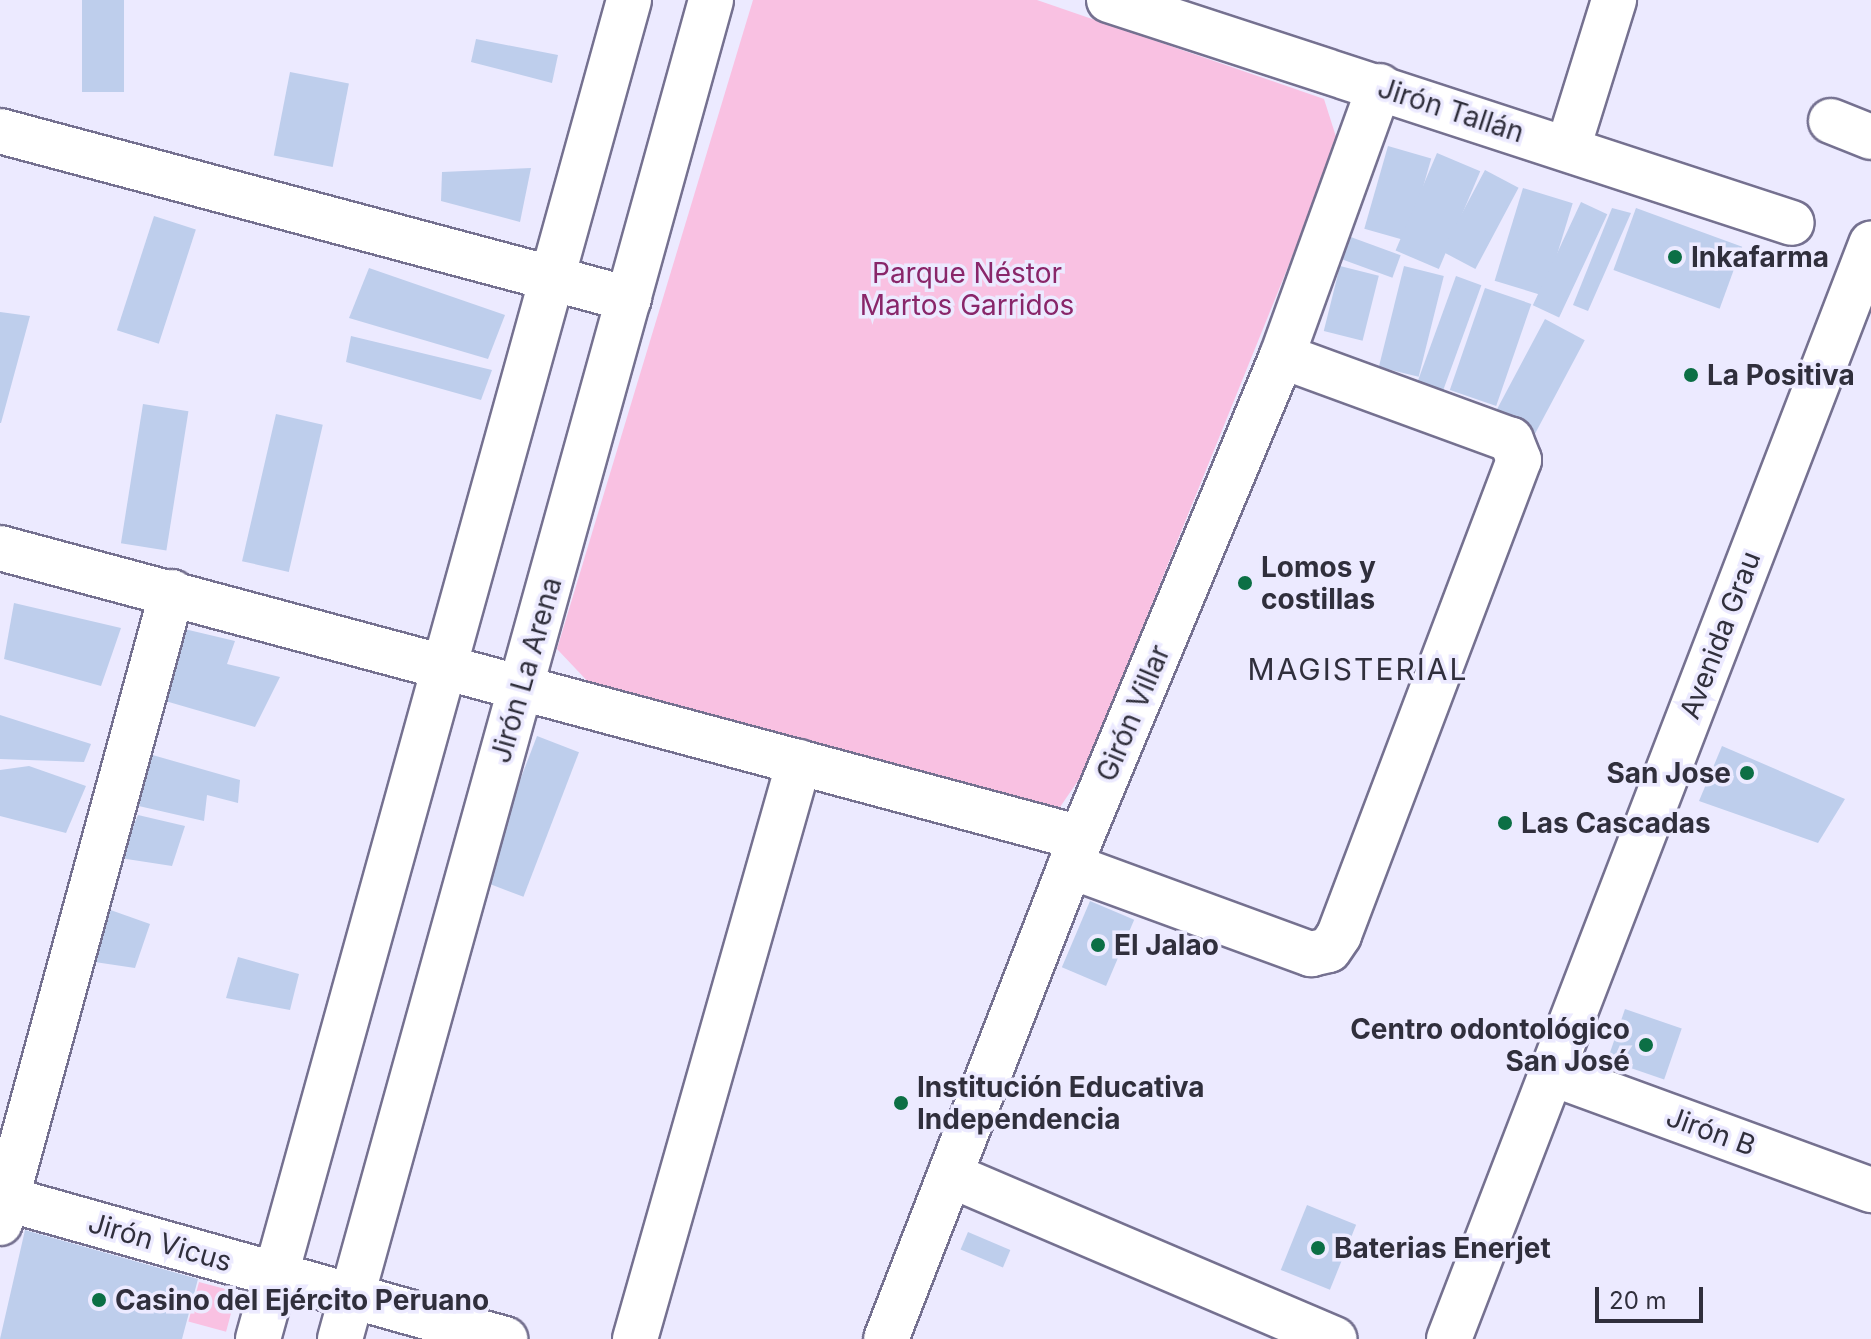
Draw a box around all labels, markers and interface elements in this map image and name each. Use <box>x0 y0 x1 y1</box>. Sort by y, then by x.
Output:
street label: Jirón Tallán <box>1374 71 1528 149</box>
place label: Inkafarma <box>1691 240 1829 274</box>
marker: Inkafarma <box>1666 248 1684 266</box>
park label: Parque Néstor Martos Garridos <box>860 256 1074 322</box>
place label: La Positiva <box>1707 358 1855 392</box>
marker: La Positiva <box>1682 366 1700 384</box>
street label: Avenida Grau <box>1673 546 1767 724</box>
place label: Lomos y costillas <box>1261 550 1376 616</box>
street label: Jirón La Arena <box>483 573 569 767</box>
marker: Lomos y costillas <box>1236 574 1254 592</box>
street label: Girón Villar <box>1089 640 1177 786</box>
district label: MAGISTERIAL <box>1248 651 1468 687</box>
place label: San Jose <box>1606 756 1731 790</box>
marker: San Jose <box>1738 764 1756 782</box>
place label: Las Cascadas <box>1521 806 1711 840</box>
marker: Las Cascadas <box>1496 814 1514 832</box>
place label: El Jalao <box>1114 928 1219 962</box>
marker: El Jalao <box>1089 936 1107 954</box>
place label: Centro odontológico San José <box>1350 1012 1630 1078</box>
marker: Centro odontológico San José <box>1637 1036 1655 1054</box>
place label: Institución Educativa Independencia <box>917 1070 1205 1136</box>
marker: Institución Educativa Independencia <box>892 1094 910 1112</box>
street label: Jirón B <box>1662 1099 1760 1163</box>
street label: Jirón Vicus <box>84 1206 236 1278</box>
place label: Baterias Enerjet <box>1334 1231 1551 1265</box>
marker: Baterias Enerjet <box>1309 1239 1327 1257</box>
scale bar <box>1599 1271 1707 1321</box>
place label: Casino del Ejército Peruano <box>115 1283 489 1317</box>
text: 20 m <box>1609 1286 1667 1315</box>
marker: Casino del Ejército Peruano <box>90 1291 108 1309</box>

